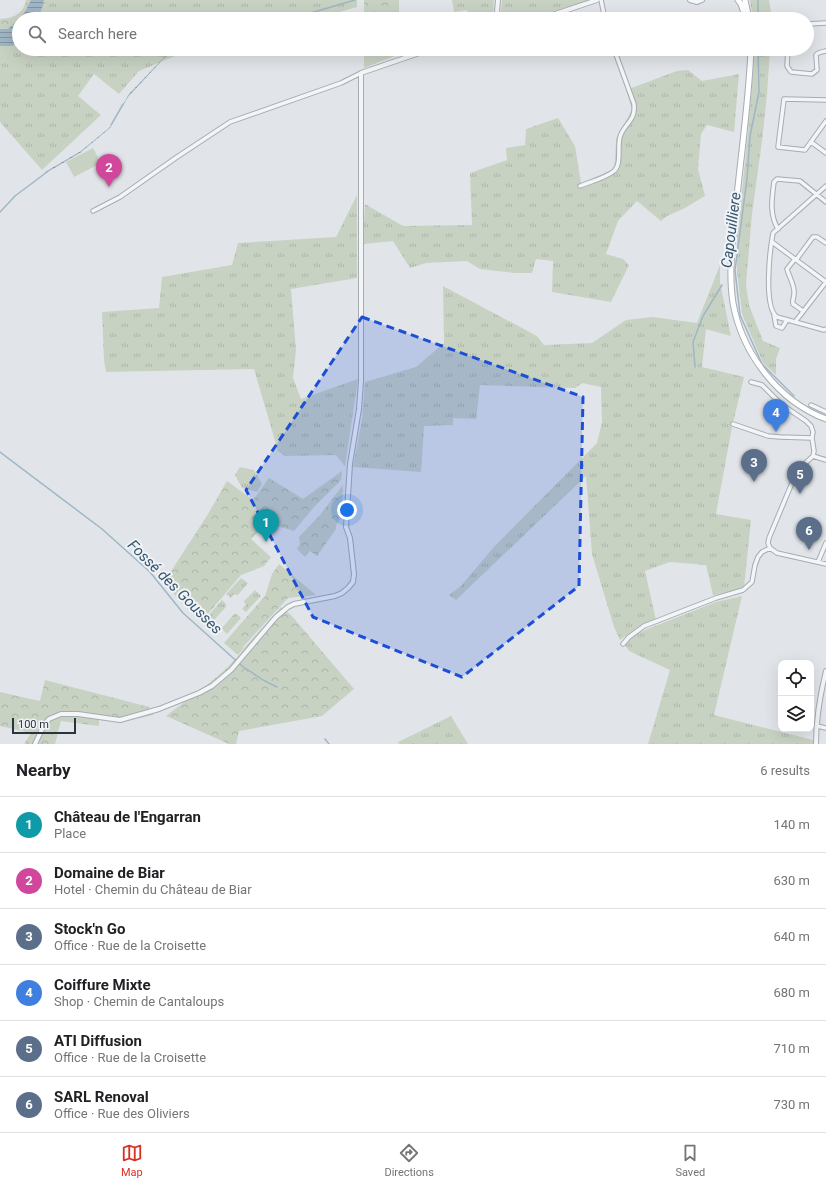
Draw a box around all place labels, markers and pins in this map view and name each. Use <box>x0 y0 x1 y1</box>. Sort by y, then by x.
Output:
pin: 2 <box>96 154 122 187</box>
pin: 4 <box>763 399 789 432</box>
pin: 3 <box>741 449 767 482</box>
pin: 5 <box>787 461 813 494</box>
pin: 1 <box>253 509 279 542</box>
pin: 6 <box>796 517 822 550</box>

